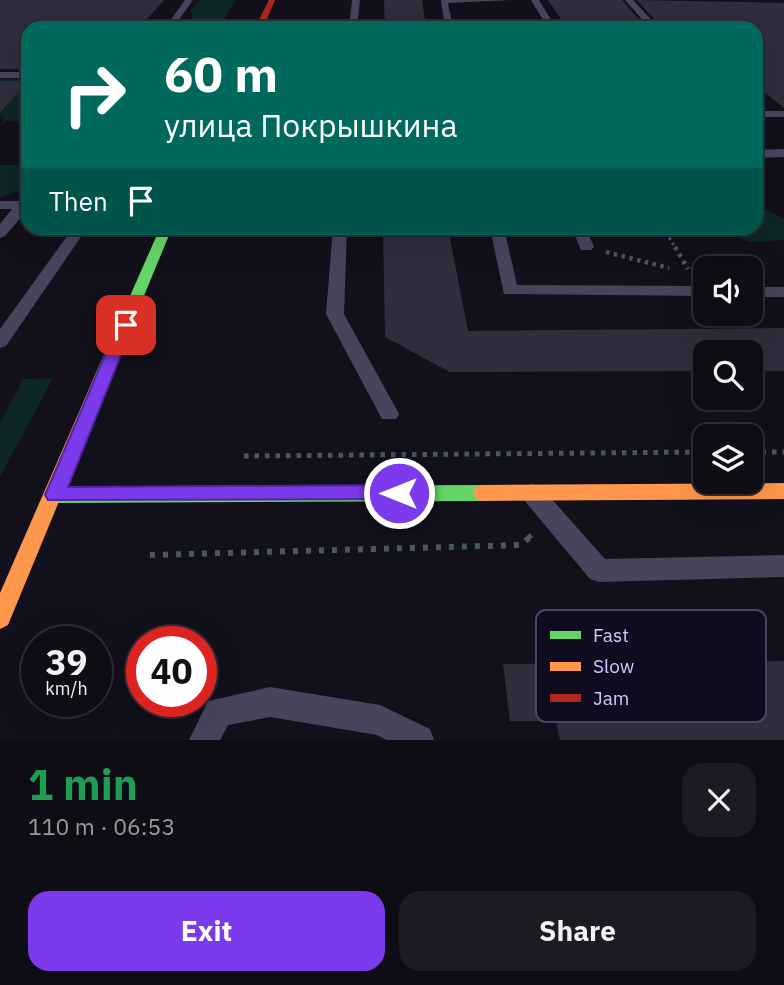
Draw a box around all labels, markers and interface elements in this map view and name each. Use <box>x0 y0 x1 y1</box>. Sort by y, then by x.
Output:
text: 60 m <box>164 42 278 105</box>
icon: right <box>49 49 140 140</box>
text: улица Покрышкина <box>164 104 457 146</box>
icon: arrive <box>122 182 160 220</box>
text: Then <box>49 184 108 218</box>
map controls <box>693 256 763 494</box>
button: sound <box>693 256 763 326</box>
pin <box>96 295 156 355</box>
icon: arrive <box>107 306 145 344</box>
button: search <box>693 340 763 410</box>
button: layers <box>693 424 763 494</box>
position arrow <box>362 456 436 530</box>
legend <box>536 610 766 722</box>
text: Fast <box>593 623 629 647</box>
speed limit sign: 40 <box>126 626 217 717</box>
text: 39 <box>45 639 88 685</box>
text: Slow <box>593 654 634 678</box>
text: km/h <box>45 677 88 700</box>
text: Jam <box>593 686 629 710</box>
text: 1 min <box>28 757 138 812</box>
button: close <box>682 763 756 837</box>
text: 110 m · 06:53 <box>28 811 175 841</box>
button: Exit <box>28 891 385 971</box>
button: Share <box>399 891 756 971</box>

